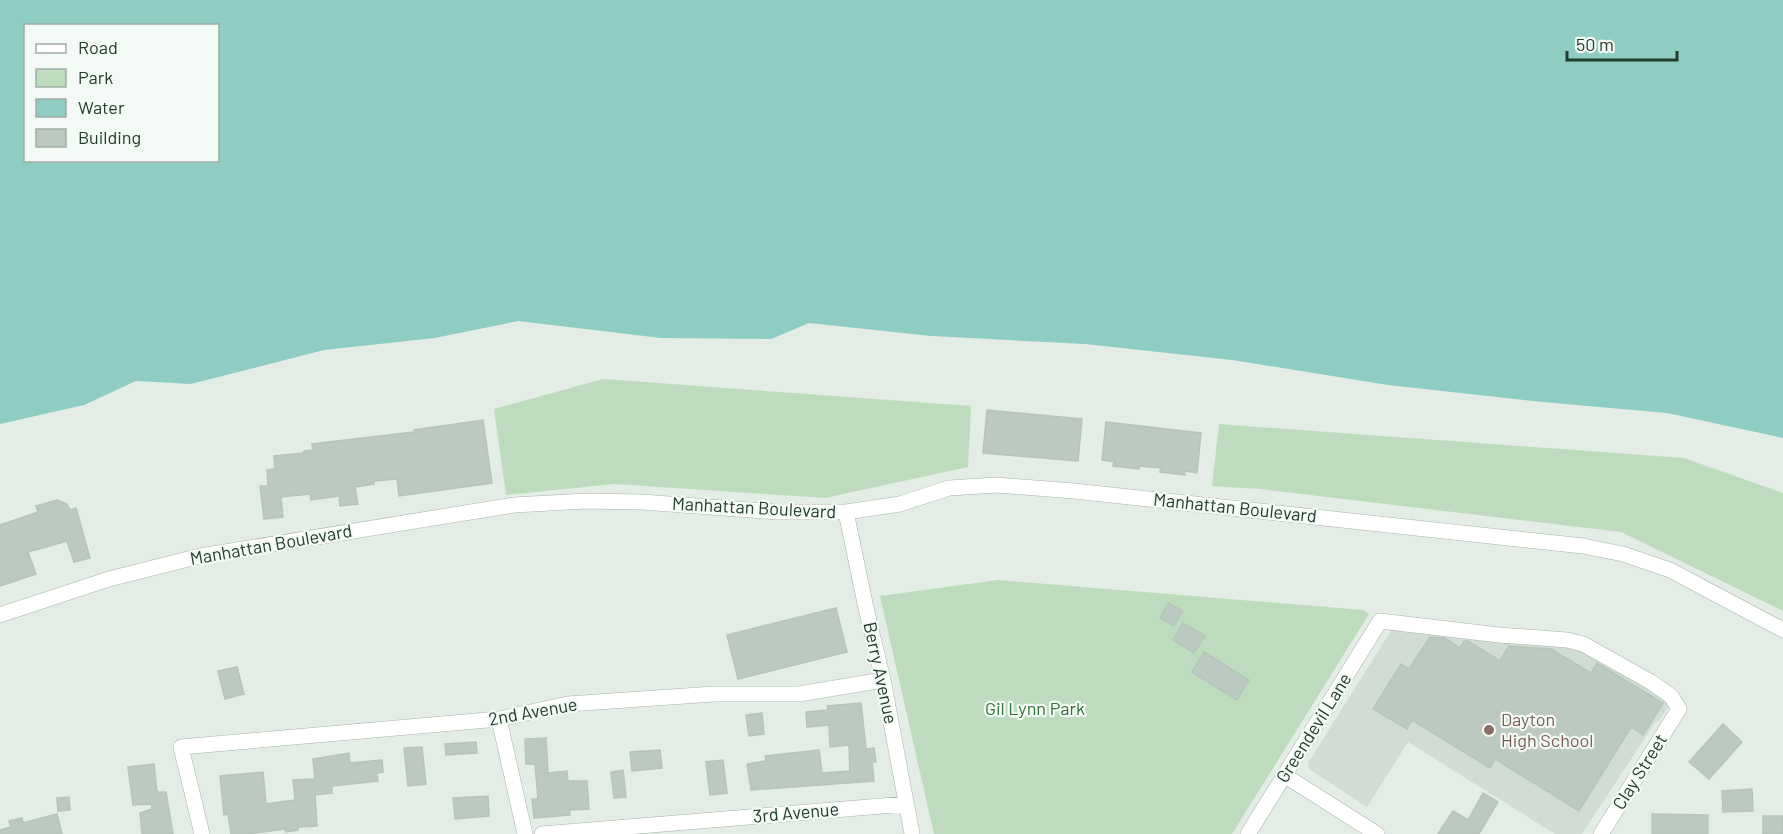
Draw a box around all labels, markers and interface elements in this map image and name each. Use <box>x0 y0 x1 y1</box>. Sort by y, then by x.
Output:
legend <box>24 24 219 162</box>
scale bar <box>1567 24 1676 62</box>
text: 50 m <box>1576 33 1614 55</box>
text: Road <box>78 36 118 58</box>
text: Park <box>78 66 113 88</box>
text: Water <box>78 96 125 118</box>
text: Building <box>78 126 141 148</box>
street label: Manhattan Boulevard <box>1152 487 1318 527</box>
street label: Manhattan Boulevard <box>671 492 837 522</box>
street label: Manhattan Boulevard <box>188 519 354 569</box>
street label: Berry Avenue <box>859 620 903 726</box>
street label: Greendevil Lane <box>1271 669 1356 786</box>
street label: 2nd Avenue <box>487 692 579 730</box>
park label: Gil Lynn Park <box>985 697 1085 719</box>
place label: Dayton High School <box>1501 708 1594 751</box>
marker: Dayton High School <box>1482 723 1496 737</box>
street label: Clay Street <box>1607 730 1671 813</box>
street label: 3rd Avenue <box>752 797 840 827</box>

